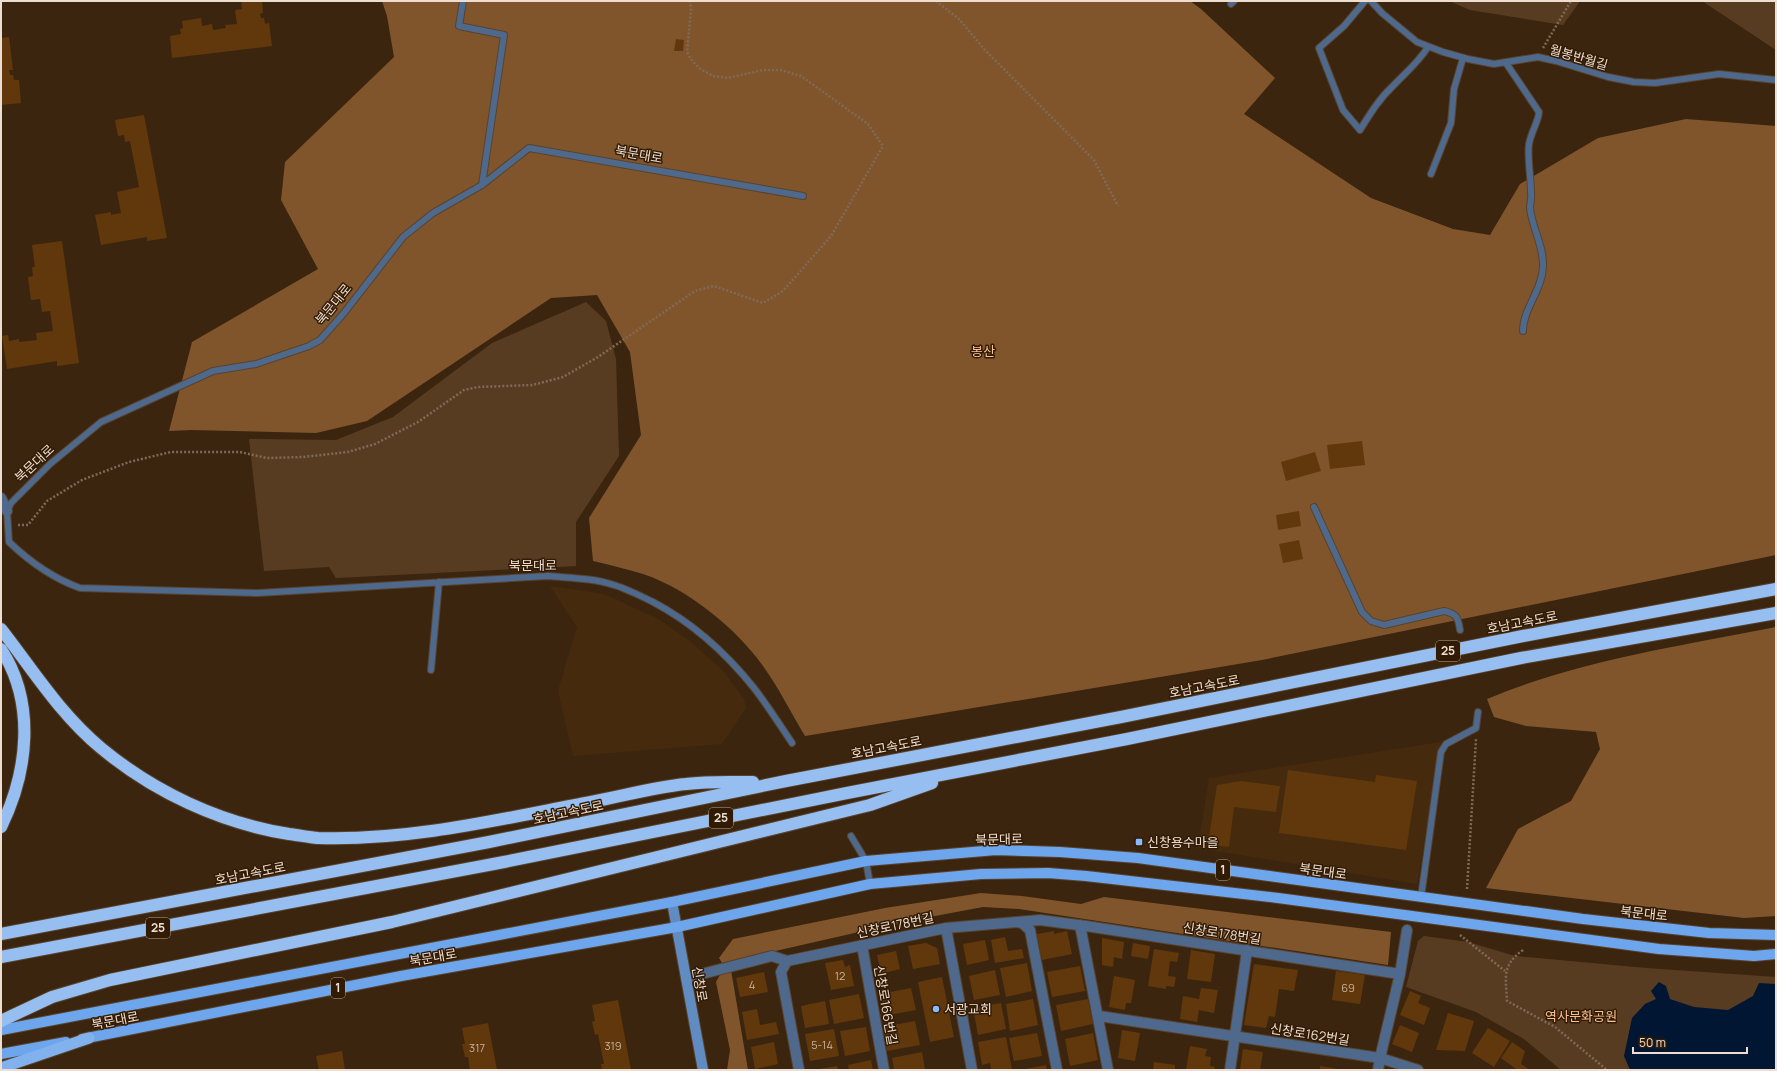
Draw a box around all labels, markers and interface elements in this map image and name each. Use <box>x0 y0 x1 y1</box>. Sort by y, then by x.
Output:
street label: 월봉반월길 <box>1548 40 1610 74</box>
street label: 북문대로 <box>614 141 664 167</box>
street label: 북문대로 <box>311 280 355 328</box>
park label: 봉산 <box>971 342 995 360</box>
street label: 북문대로 <box>10 440 58 486</box>
street label: 북문대로 <box>509 556 557 574</box>
street label: 호남고속도로 <box>1485 606 1559 638</box>
road number: 25 <box>1436 641 1460 661</box>
street label: 호남고속도로 <box>1167 670 1241 702</box>
street label: 호남고속도로 <box>849 731 923 763</box>
street label: 호남고속도로 <box>531 796 605 828</box>
road number: 25 <box>709 808 733 828</box>
street label: 북문대로 <box>975 830 1023 848</box>
place label: 신창용수마을 <box>1147 833 1219 851</box>
marker: 신창용수마을 <box>1134 837 1144 847</box>
street label: 호남고속도로 <box>213 857 287 889</box>
street label: 북문대로 <box>1298 859 1348 883</box>
road number: 1 <box>1216 860 1230 880</box>
street label: 북문대로 <box>1619 902 1669 924</box>
street label: 신창로178번길 <box>855 908 935 942</box>
road number: 25 <box>146 918 170 938</box>
street label: 신창로178번길 <box>1182 918 1262 948</box>
street label: 북문대로 <box>408 944 458 970</box>
street label: 신창로166번길 <box>870 964 902 1046</box>
street label: 신창로 <box>688 965 712 1003</box>
house number: 12 <box>835 968 845 983</box>
house number: 4 <box>749 977 755 992</box>
road number: 1 <box>331 978 345 998</box>
house number: 69 <box>1341 980 1355 995</box>
place label: 서광교회 <box>944 1000 992 1018</box>
marker: 서광교회 <box>931 1004 941 1014</box>
street label: 북문대로 <box>90 1007 140 1033</box>
park label: 역사문화공원 <box>1545 1007 1617 1025</box>
street label: 신창로162번길 <box>1269 1019 1351 1049</box>
scale bar <box>1633 1029 1747 1055</box>
text: 50 m <box>1639 1034 1666 1051</box>
house number: 5-14 <box>811 1037 833 1052</box>
house number: 319 <box>604 1038 622 1053</box>
house number: 317 <box>469 1040 485 1055</box>

